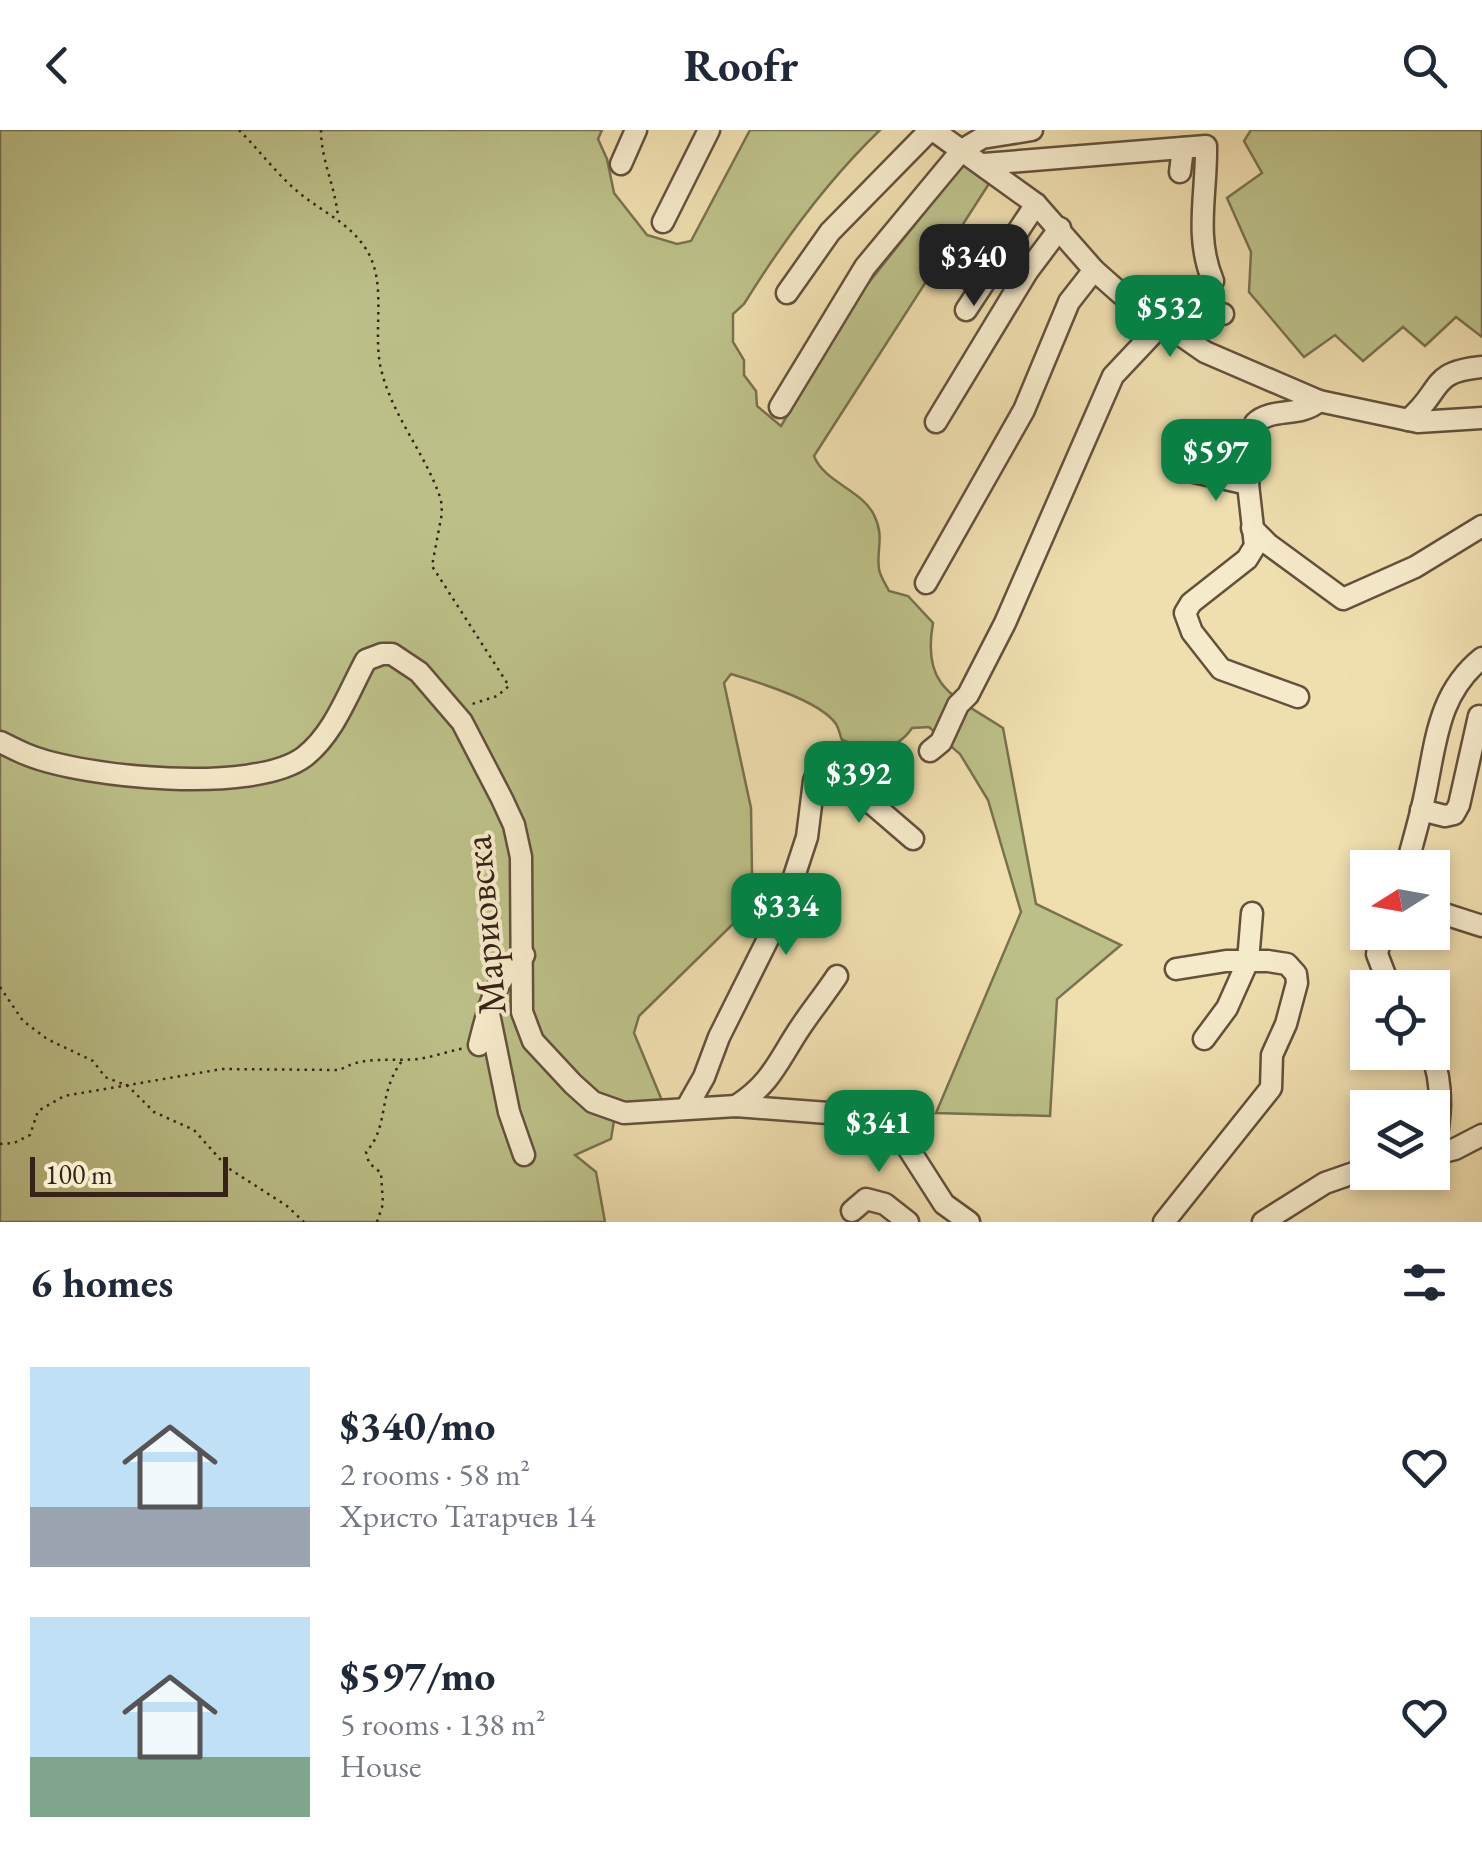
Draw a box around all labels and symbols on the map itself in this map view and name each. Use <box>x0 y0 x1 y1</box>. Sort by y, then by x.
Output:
pin: $340 <box>915 224 1033 309</box>
pin: $532 <box>1111 275 1229 360</box>
pin: $597 <box>1157 419 1275 504</box>
pin: $392 <box>800 741 918 826</box>
street label: Мариовска <box>450 833 518 1017</box>
north arrow <box>1350 850 1450 950</box>
pin: $334 <box>727 873 845 958</box>
pin: $341 <box>820 1090 938 1175</box>
scale bar <box>30 1152 228 1196</box>

